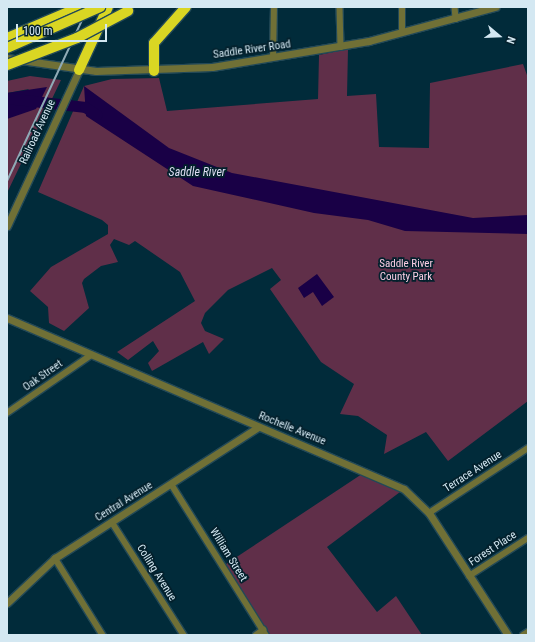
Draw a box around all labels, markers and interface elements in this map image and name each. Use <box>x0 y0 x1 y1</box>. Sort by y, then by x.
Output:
scale bar <box>18 16 109 42</box>
north arrow <box>479 16 519 56</box>
text: 100 m <box>23 24 53 38</box>
text: N <box>504 35 518 45</box>
street label: Saddle River Road <box>212 38 292 62</box>
street label: Railroad Avenue <box>17 98 59 166</box>
water label: Saddle River <box>169 166 225 180</box>
park label: Saddle River County Park <box>379 258 433 284</box>
street label: Oak Street <box>21 358 65 394</box>
street label: Rochelle Avenue <box>256 410 328 448</box>
street label: Terrace Avenue <box>442 448 504 496</box>
street label: Central Avenue <box>93 479 155 525</box>
street label: William Street <box>206 526 250 584</box>
street label: Forest Place <box>467 529 519 569</box>
street label: Colling Avenue <box>133 542 179 604</box>

